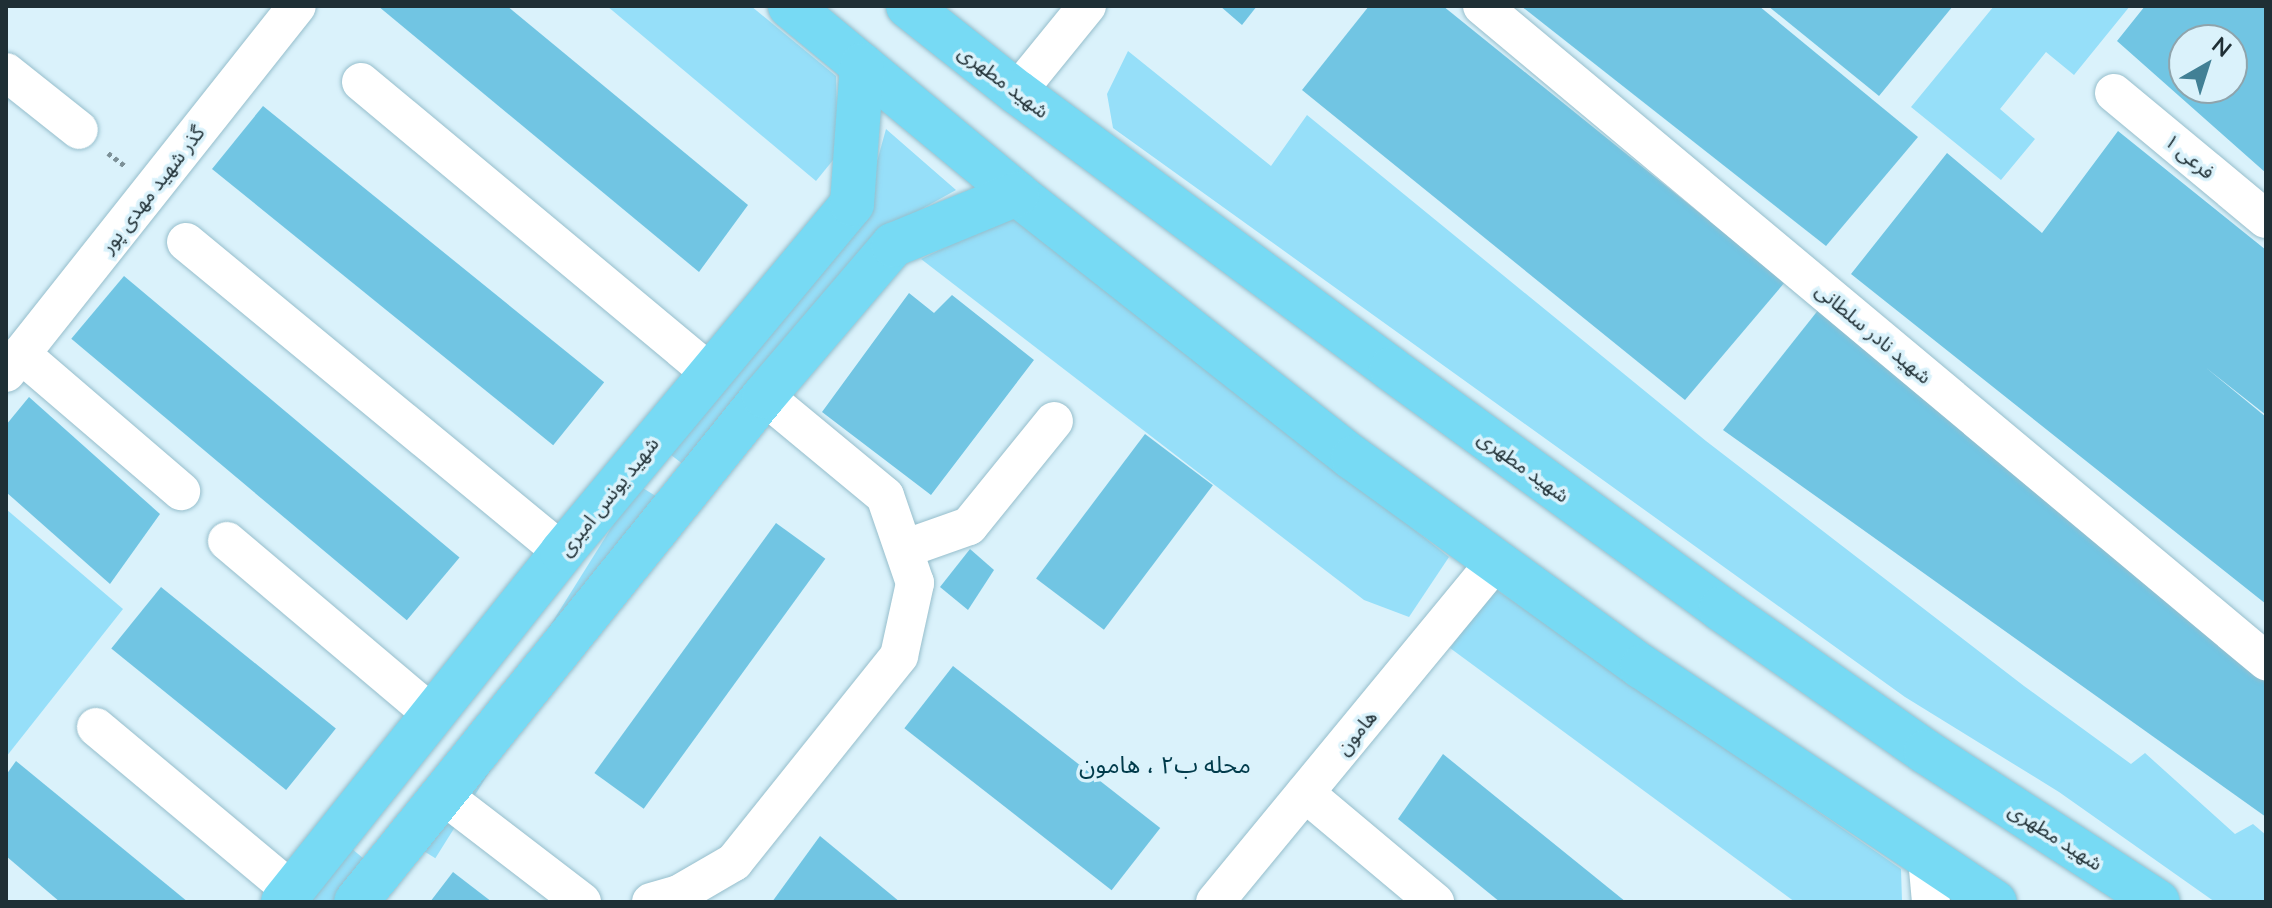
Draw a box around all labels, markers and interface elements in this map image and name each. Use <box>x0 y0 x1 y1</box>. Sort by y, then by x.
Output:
north arrow <box>2168 24 2248 104</box>
text: N <box>2207 31 2237 62</box>
street label: شهید مطهری <box>954 39 1054 123</box>
street label: گذر شهید مهدی پور <box>95 121 209 257</box>
street label: فرعی ۱ <box>2160 128 2220 184</box>
street label: شهید نادر سلطانی <box>1811 278 1937 388</box>
street label: شهید مطهری <box>1474 425 1574 507</box>
street label: شهید یونس امیری <box>553 432 663 560</box>
street label: هامون <box>1330 705 1382 759</box>
district label: محله ب۲ ، هامون <box>1079 750 1251 778</box>
street label: شهید مطهری <box>2005 797 2107 875</box>

